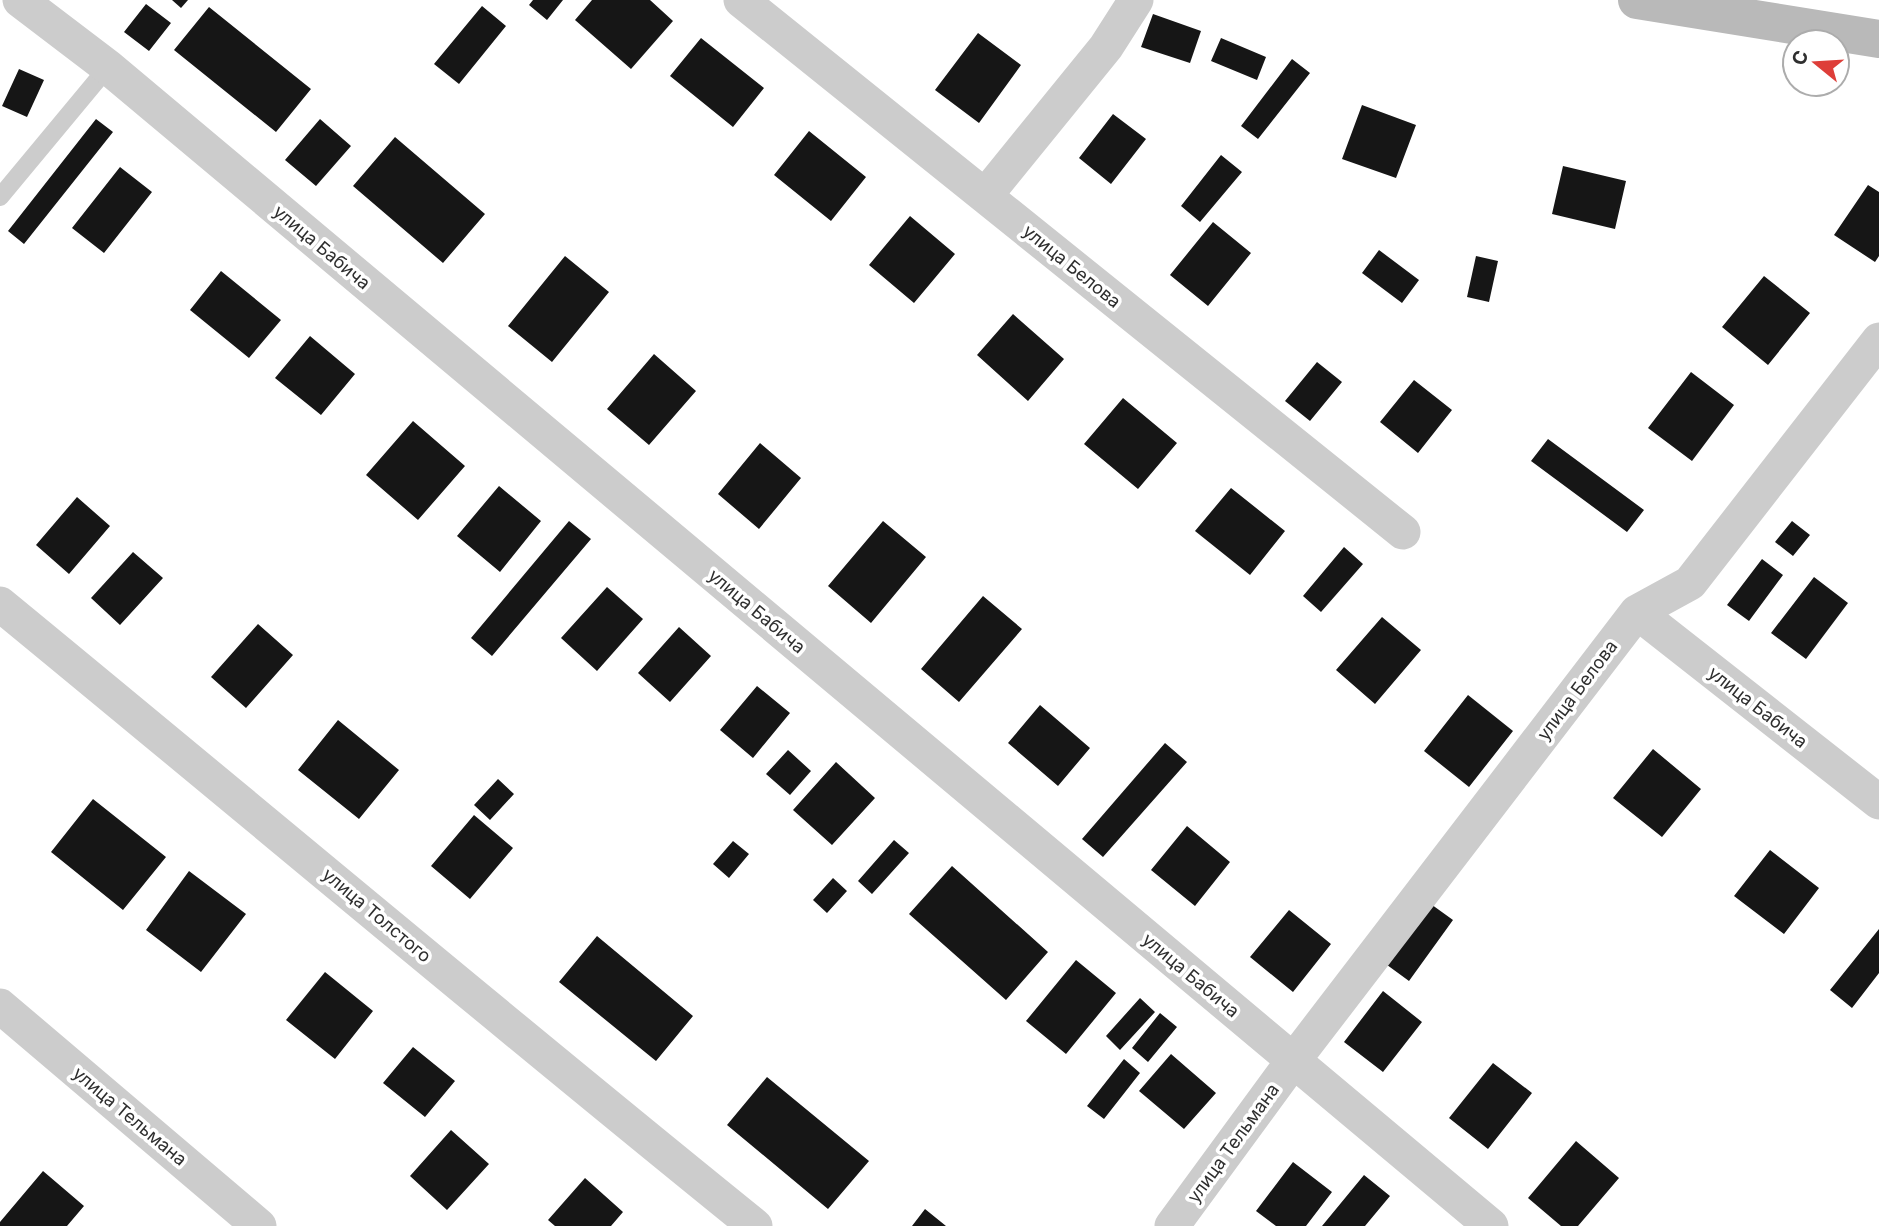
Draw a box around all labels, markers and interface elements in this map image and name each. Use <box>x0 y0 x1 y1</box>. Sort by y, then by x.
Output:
north arrow <box>1781 28 1851 98</box>
text: С <box>1787 48 1813 68</box>
street label: улица Бабича <box>269 200 375 294</box>
street label: улица Белова <box>1019 220 1125 312</box>
street label: улица Бабича <box>704 564 810 658</box>
street label: улица Белова <box>1533 636 1621 744</box>
street label: улица Бабича <box>1704 662 1812 752</box>
street label: улица Толстого <box>319 864 435 966</box>
street label: улица Бабича <box>1138 928 1244 1022</box>
street label: улица Тельмана <box>69 1062 191 1170</box>
street label: улица Тельмана <box>1183 1079 1283 1207</box>

